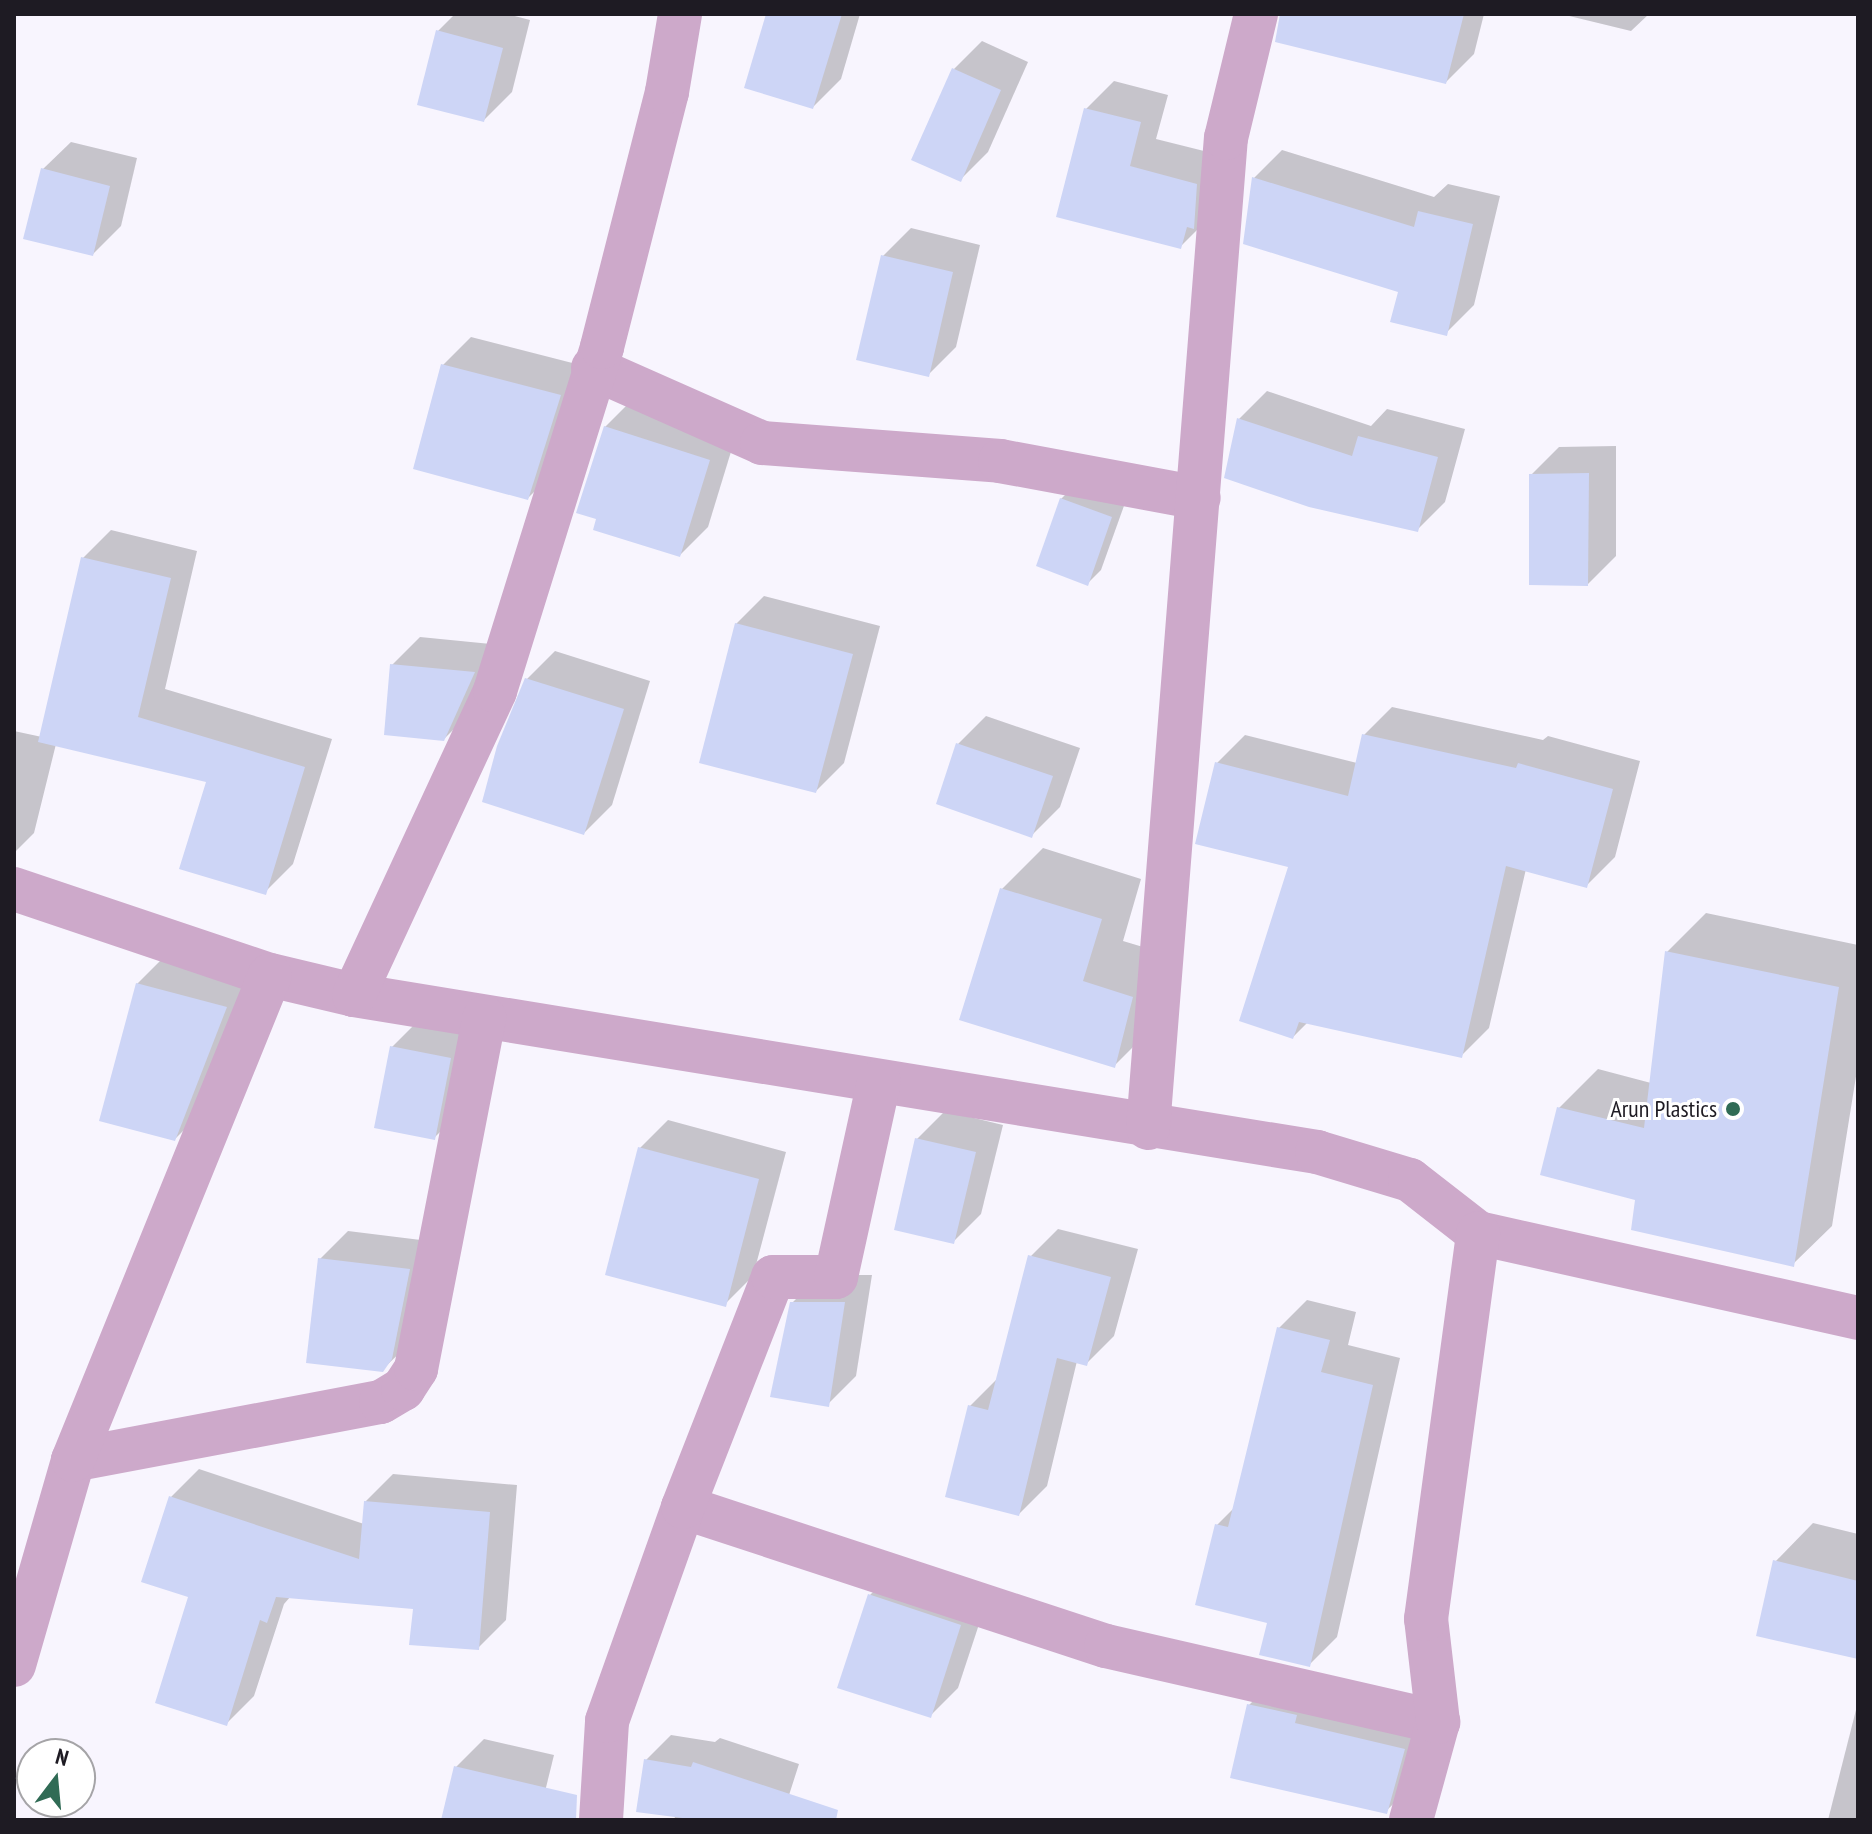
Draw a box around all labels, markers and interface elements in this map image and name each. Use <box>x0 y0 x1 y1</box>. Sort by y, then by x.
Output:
place label: Arun Plastics <box>1610 1095 1717 1123</box>
marker: Arun Plastics <box>1724 1100 1742 1118</box>
north arrow <box>16 1738 96 1818</box>
text: N <box>52 1742 72 1772</box>

